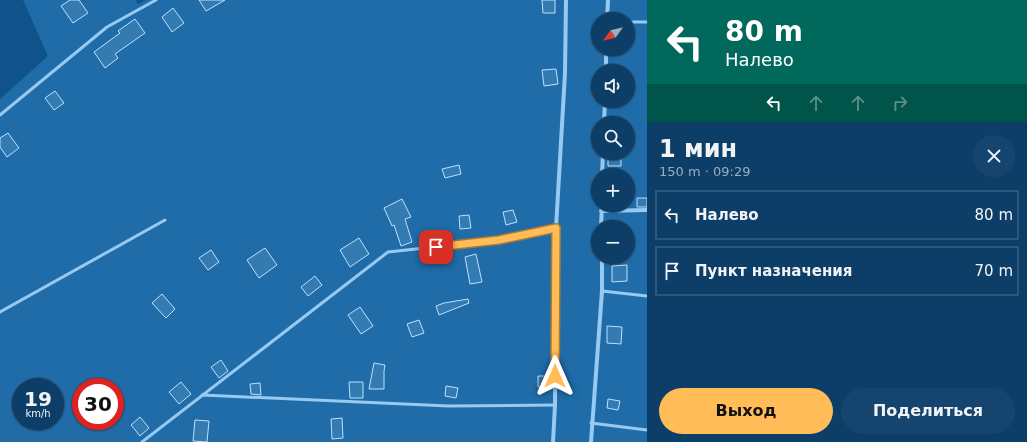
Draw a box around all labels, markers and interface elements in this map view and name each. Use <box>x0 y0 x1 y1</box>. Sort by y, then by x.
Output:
north arrow <box>591 12 635 56</box>
map controls <box>591 12 635 264</box>
text: 80 m <box>725 15 803 48</box>
icon: left <box>659 16 711 68</box>
text: Налево <box>725 49 794 70</box>
button: sound <box>591 64 635 108</box>
icon: left <box>763 92 785 114</box>
icon: ahead <box>805 92 827 114</box>
icon: ahead <box>847 92 869 114</box>
icon: right <box>889 92 911 114</box>
button: search <box>591 116 635 160</box>
text: 1 мин <box>659 135 737 163</box>
button: close <box>973 135 1015 177</box>
text: 150 m · 09:29 <box>659 164 750 179</box>
button: + <box>591 168 635 212</box>
icon: left <box>661 204 683 226</box>
text: Налево <box>695 206 759 224</box>
text: 80 m <box>975 206 1013 224</box>
button: − <box>591 220 635 264</box>
pin <box>419 230 453 264</box>
icon: arrive <box>425 236 447 258</box>
icon: arrive <box>661 260 683 282</box>
text: Пункт назначения <box>695 262 852 280</box>
text: 70 m <box>975 262 1013 280</box>
position arrow <box>534 355 576 397</box>
speed limit sign: 30 <box>72 378 124 430</box>
text: 19 <box>24 387 52 411</box>
button: Выход <box>659 388 833 434</box>
button: Поделиться <box>841 388 1015 434</box>
text: km/h <box>25 408 51 419</box>

